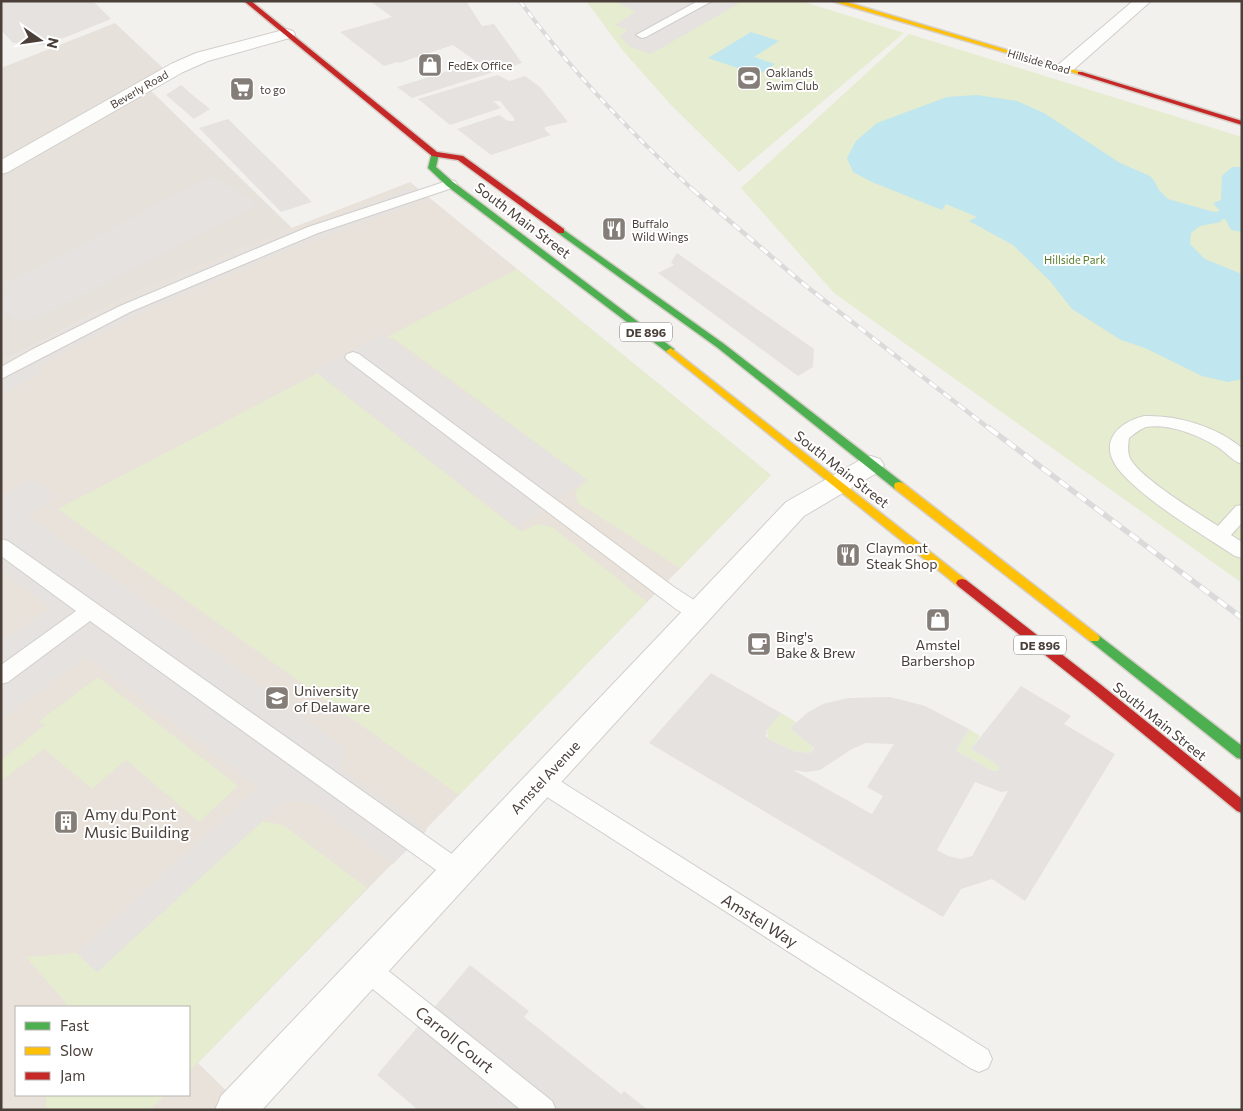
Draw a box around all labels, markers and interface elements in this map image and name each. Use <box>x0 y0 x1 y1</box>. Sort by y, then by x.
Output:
north arrow <box>15 15 65 65</box>
text: N <box>44 36 63 50</box>
street label: Hillside Road <box>1006 46 1072 76</box>
shop icon: FedEx Office <box>417 52 443 78</box>
place label: FedEx Office <box>448 59 512 72</box>
sports icon: Oaklands Swim Club <box>736 65 762 91</box>
place label: Oaklands Swim Club <box>766 66 819 92</box>
street label: Beverly Road <box>108 67 170 111</box>
supermarket icon: to go <box>229 76 255 102</box>
place label: to go <box>260 83 286 96</box>
street label: South Main Street <box>472 179 574 262</box>
restaurant icon: Buffalo Wild Wings <box>601 216 627 242</box>
place label: Buffalo Wild Wings <box>632 217 689 243</box>
park label: Hillside Park <box>1044 253 1106 266</box>
road number: DE 896 <box>620 322 672 342</box>
street label: South Main Street <box>791 427 893 511</box>
place label: Claymont Steak Shop <box>866 539 938 572</box>
restaurant icon: Claymont Steak Shop <box>835 542 861 568</box>
shop icon: Amstel Barbershop <box>925 607 951 633</box>
place label: Bing's Bake & Brew <box>776 628 855 661</box>
cafe icon: Bing's Bake & Brew <box>746 631 772 657</box>
place label: Amstel Barbershop <box>901 636 975 669</box>
road number: DE 896 <box>1014 636 1066 654</box>
street label: South Main Street <box>1110 678 1210 764</box>
place label: University of Delaware <box>294 682 370 715</box>
school or university icon: University of Delaware <box>264 685 290 711</box>
street label: Amstel Avenue <box>507 737 583 817</box>
place label: Amy du Pont Music Building <box>84 804 190 841</box>
building icon: Amy du Pont Music Building <box>53 809 79 835</box>
street label: Amstel Way <box>718 889 802 951</box>
street label: Carroll Court <box>412 1002 498 1077</box>
legend <box>15 1006 190 1096</box>
text: Fast <box>60 1016 89 1034</box>
text: Slow <box>60 1041 93 1059</box>
text: Jam <box>60 1066 85 1084</box>

